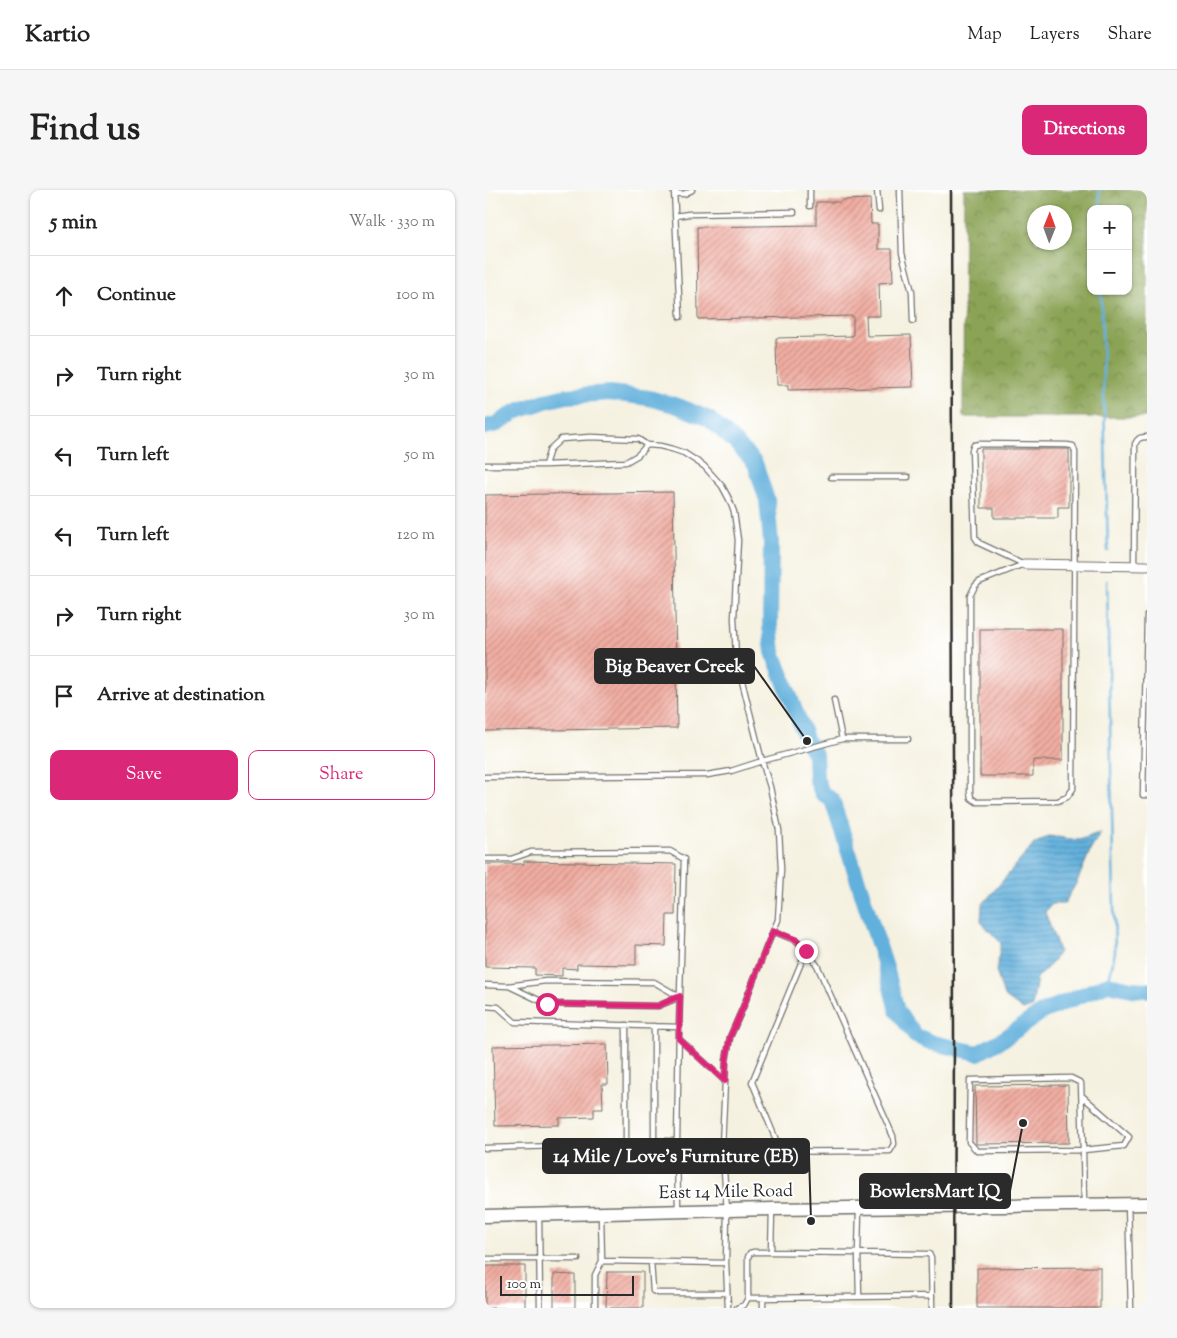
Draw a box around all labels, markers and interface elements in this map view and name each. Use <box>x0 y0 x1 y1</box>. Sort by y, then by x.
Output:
text: Kartio <box>25 18 90 52</box>
text: Map <box>967 22 1002 48</box>
text: Layers <box>1030 22 1080 48</box>
text: Share <box>1108 22 1152 48</box>
text: Find us <box>30 105 140 156</box>
button: Directions <box>1022 105 1147 155</box>
north arrow <box>1027 205 1072 250</box>
map controls <box>1087 205 1132 295</box>
button: + <box>1087 205 1132 250</box>
text: 5 min <box>50 208 97 238</box>
text: Walk · 330 m <box>349 211 435 234</box>
button: − <box>1087 250 1132 295</box>
icon: ahead <box>50 282 78 310</box>
text: Continue <box>97 282 176 309</box>
text: 100 m <box>396 284 435 307</box>
icon: right <box>50 362 78 390</box>
text: Turn right <box>97 362 181 389</box>
text: 30 m <box>404 364 435 387</box>
icon: left <box>50 442 78 470</box>
text: Turn left <box>97 442 169 469</box>
text: 50 m <box>404 444 435 467</box>
icon: left <box>50 522 78 550</box>
text: Turn left <box>97 522 169 549</box>
text: 120 m <box>397 524 435 547</box>
icon: right <box>50 602 78 630</box>
text: Turn right <box>97 602 181 629</box>
text: 30 m <box>404 604 435 627</box>
callout: Big Beaver Creek <box>595 649 754 683</box>
text: Big Beaver Creek <box>605 654 745 681</box>
icon: arrive <box>50 682 78 710</box>
text: Arrive at destination <box>97 682 265 709</box>
button: Save <box>50 750 238 800</box>
button: Share <box>248 750 435 800</box>
route end <box>795 940 818 963</box>
route start <box>536 993 559 1016</box>
callout: 14 Mile / Love's Furniture (EB) <box>543 1139 809 1173</box>
text: 14 Mile / Love's Furniture (EB) <box>553 1144 799 1171</box>
callout: BowlersMart IQ <box>860 1174 1010 1208</box>
street label: East 14 Mile Road <box>659 1179 793 1207</box>
text: BowlersMart IQ <box>870 1179 1003 1206</box>
scale bar <box>500 1273 634 1296</box>
text: 100 m <box>507 1275 541 1295</box>

